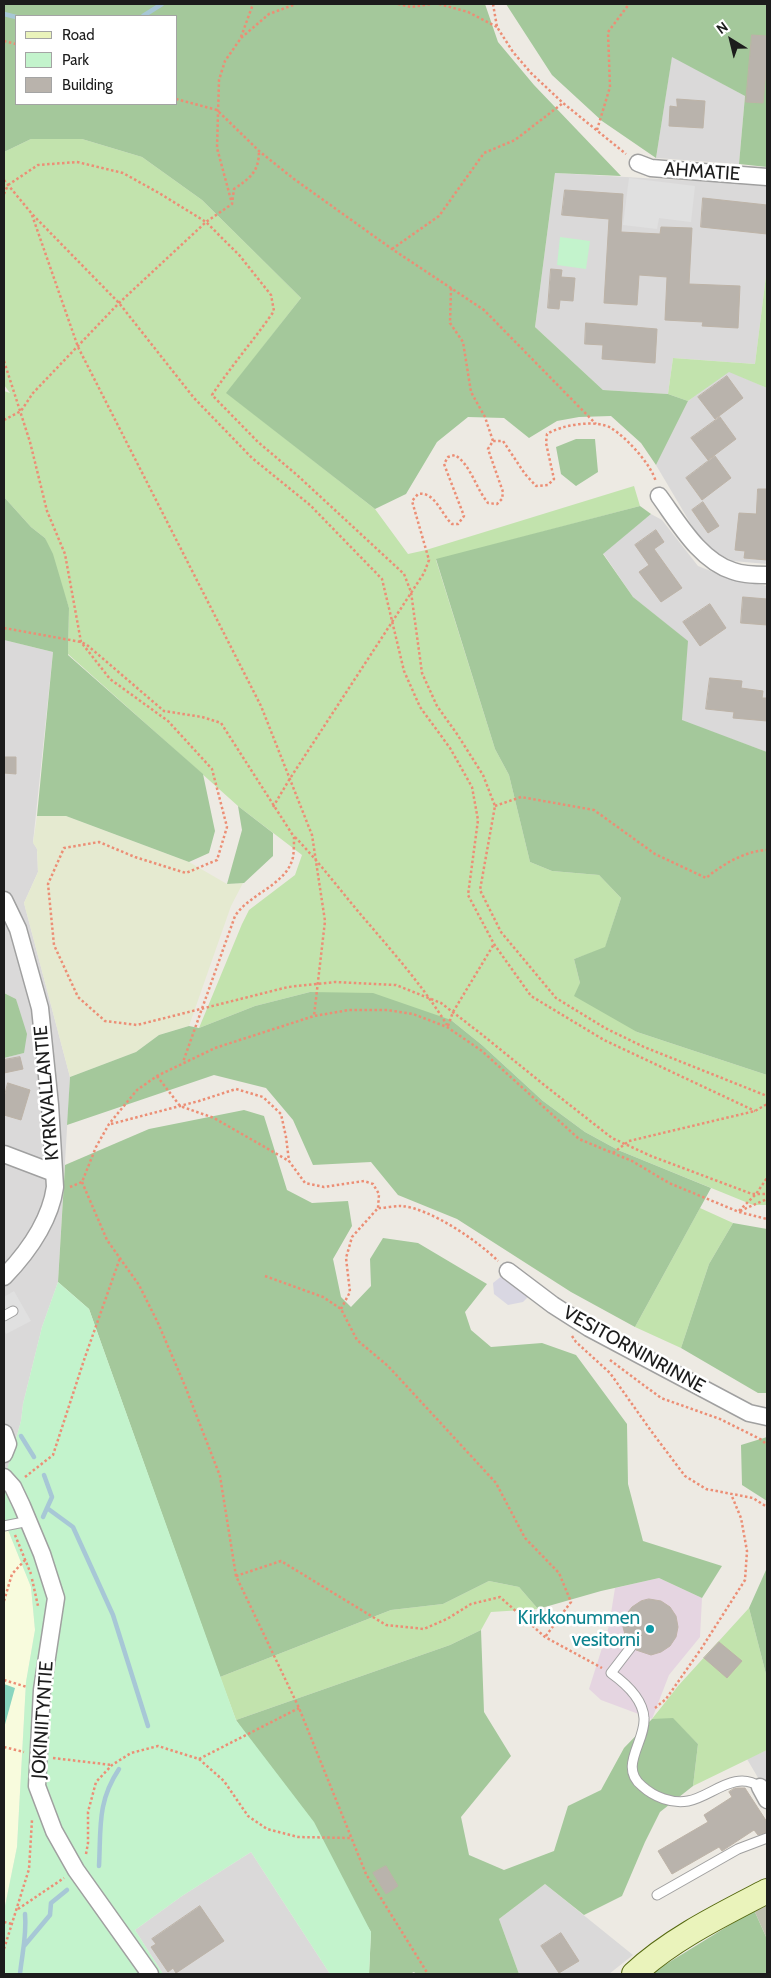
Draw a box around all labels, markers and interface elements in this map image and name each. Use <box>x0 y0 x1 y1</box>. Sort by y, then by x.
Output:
legend <box>15 15 178 105</box>
north arrow <box>706 15 756 65</box>
text: N <box>713 18 731 38</box>
text: Road <box>62 26 95 44</box>
text: Park <box>62 51 89 69</box>
text: Building <box>62 76 113 94</box>
street label: AHMATIE <box>663 158 741 186</box>
street label: KYRKVALLANTIE <box>30 1024 64 1162</box>
street label: VESITORNINRINNE <box>559 1301 709 1399</box>
place label: Kirkkonummen vesitorni <box>517 1607 640 1651</box>
marker: Kirkkonummen vesitorni <box>644 1623 656 1635</box>
street label: JOKINIITYNTIE <box>28 1660 58 1780</box>

